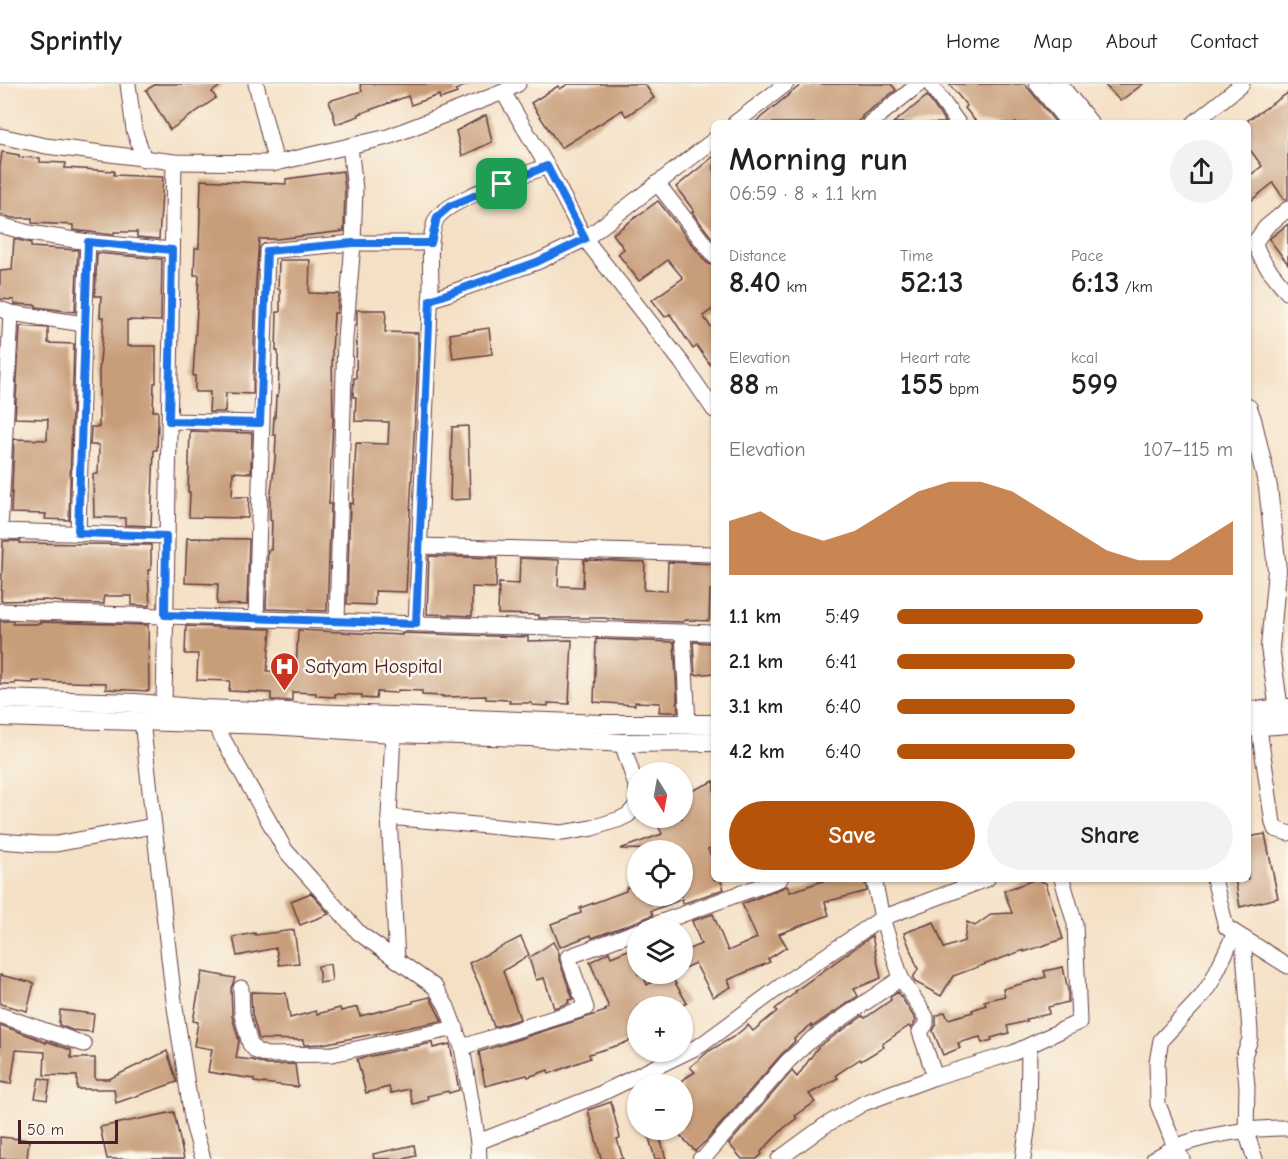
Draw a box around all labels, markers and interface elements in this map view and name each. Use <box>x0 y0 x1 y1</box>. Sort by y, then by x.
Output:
text: Sprintly <box>30 25 122 57</box>
text: Home <box>946 29 1000 53</box>
text: Map <box>1033 29 1073 53</box>
text: About <box>1106 29 1157 53</box>
text: Contact <box>1190 29 1258 53</box>
text: Morning run <box>729 140 908 178</box>
button: share <box>1170 140 1233 203</box>
pin <box>476 158 527 209</box>
icon: arrive <box>485 167 518 200</box>
text: 06:59 · 8 × 1.1 km <box>729 182 877 205</box>
text: Distance <box>729 247 786 265</box>
text: Time <box>900 247 933 265</box>
text: Pace <box>1071 247 1103 265</box>
text: 8.40 <box>729 265 781 300</box>
text: 52:13 <box>900 265 964 300</box>
text: 6:13 <box>1071 265 1119 300</box>
text: km <box>781 278 807 296</box>
text: /km <box>1119 278 1153 296</box>
text: Elevation <box>729 349 790 367</box>
text: Heart rate <box>900 349 971 367</box>
text: kcal <box>1071 349 1098 367</box>
text: 88 <box>729 367 760 402</box>
text: 155 <box>900 367 944 402</box>
text: 599 <box>1071 367 1118 402</box>
text: m <box>760 380 778 398</box>
text: bpm <box>944 380 979 398</box>
text: Elevation <box>729 438 806 461</box>
text: 107–115 m <box>1143 438 1233 461</box>
text: 1.1 km <box>729 605 781 628</box>
text: 5:49 <box>825 605 860 628</box>
hospital icon: Satyam Hospital <box>268 650 300 692</box>
text: 2.1 km <box>729 650 783 673</box>
text: 6:41 <box>825 650 857 673</box>
place label: Satyam Hospital <box>305 655 442 678</box>
text: 3.1 km <box>729 695 783 718</box>
text: 6:40 <box>825 695 861 718</box>
text: 4.2 km <box>729 740 785 763</box>
text: 6:40 <box>825 740 861 763</box>
north arrow <box>627 762 693 828</box>
map controls <box>627 762 693 1140</box>
button: Save <box>729 801 975 870</box>
button: Share <box>987 801 1233 870</box>
button: locate <box>627 840 693 906</box>
button: layers <box>627 918 693 984</box>
button: + <box>627 996 693 1062</box>
button: − <box>627 1074 693 1140</box>
scale bar <box>18 1117 118 1144</box>
text: 50 m <box>27 1121 64 1139</box>

